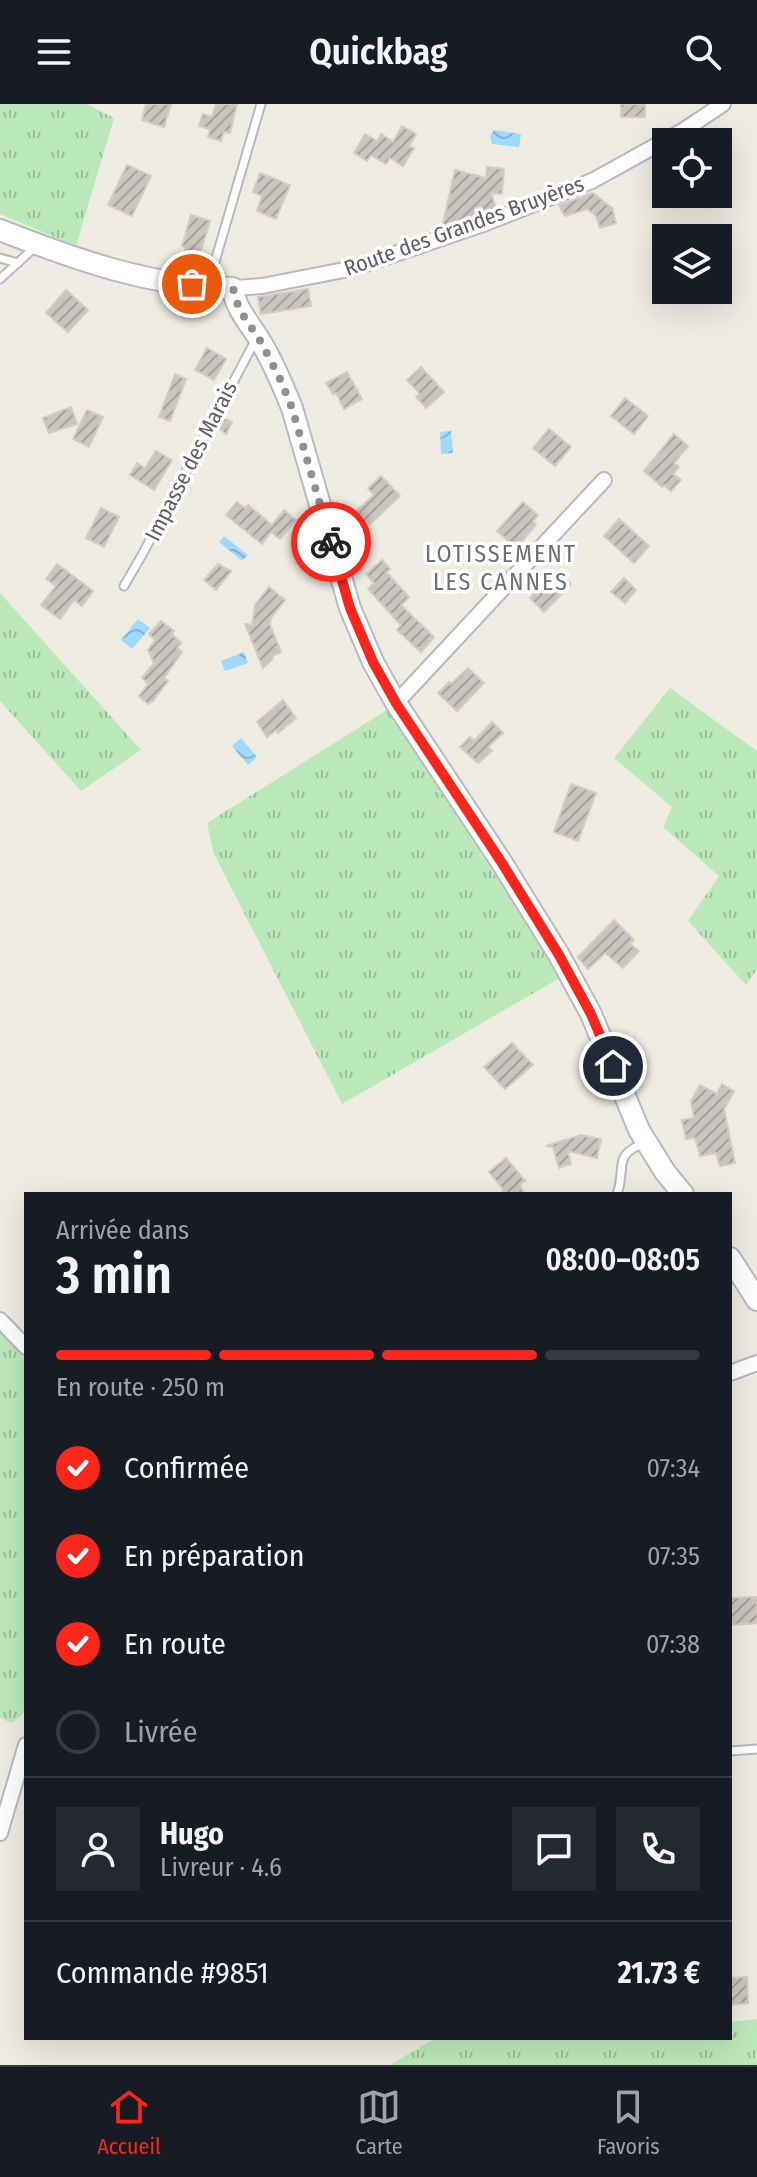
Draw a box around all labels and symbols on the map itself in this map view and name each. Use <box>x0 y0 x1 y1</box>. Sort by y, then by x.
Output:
street label: Route des Grandes Bruyères <box>340 170 588 282</box>
pin <box>158 250 226 318</box>
street label: Impasse des Marais <box>139 377 243 545</box>
courier <box>291 502 371 582</box>
district label: LOTISSEMENT LES CANNES <box>425 540 577 596</box>
pin <box>579 1032 647 1100</box>

